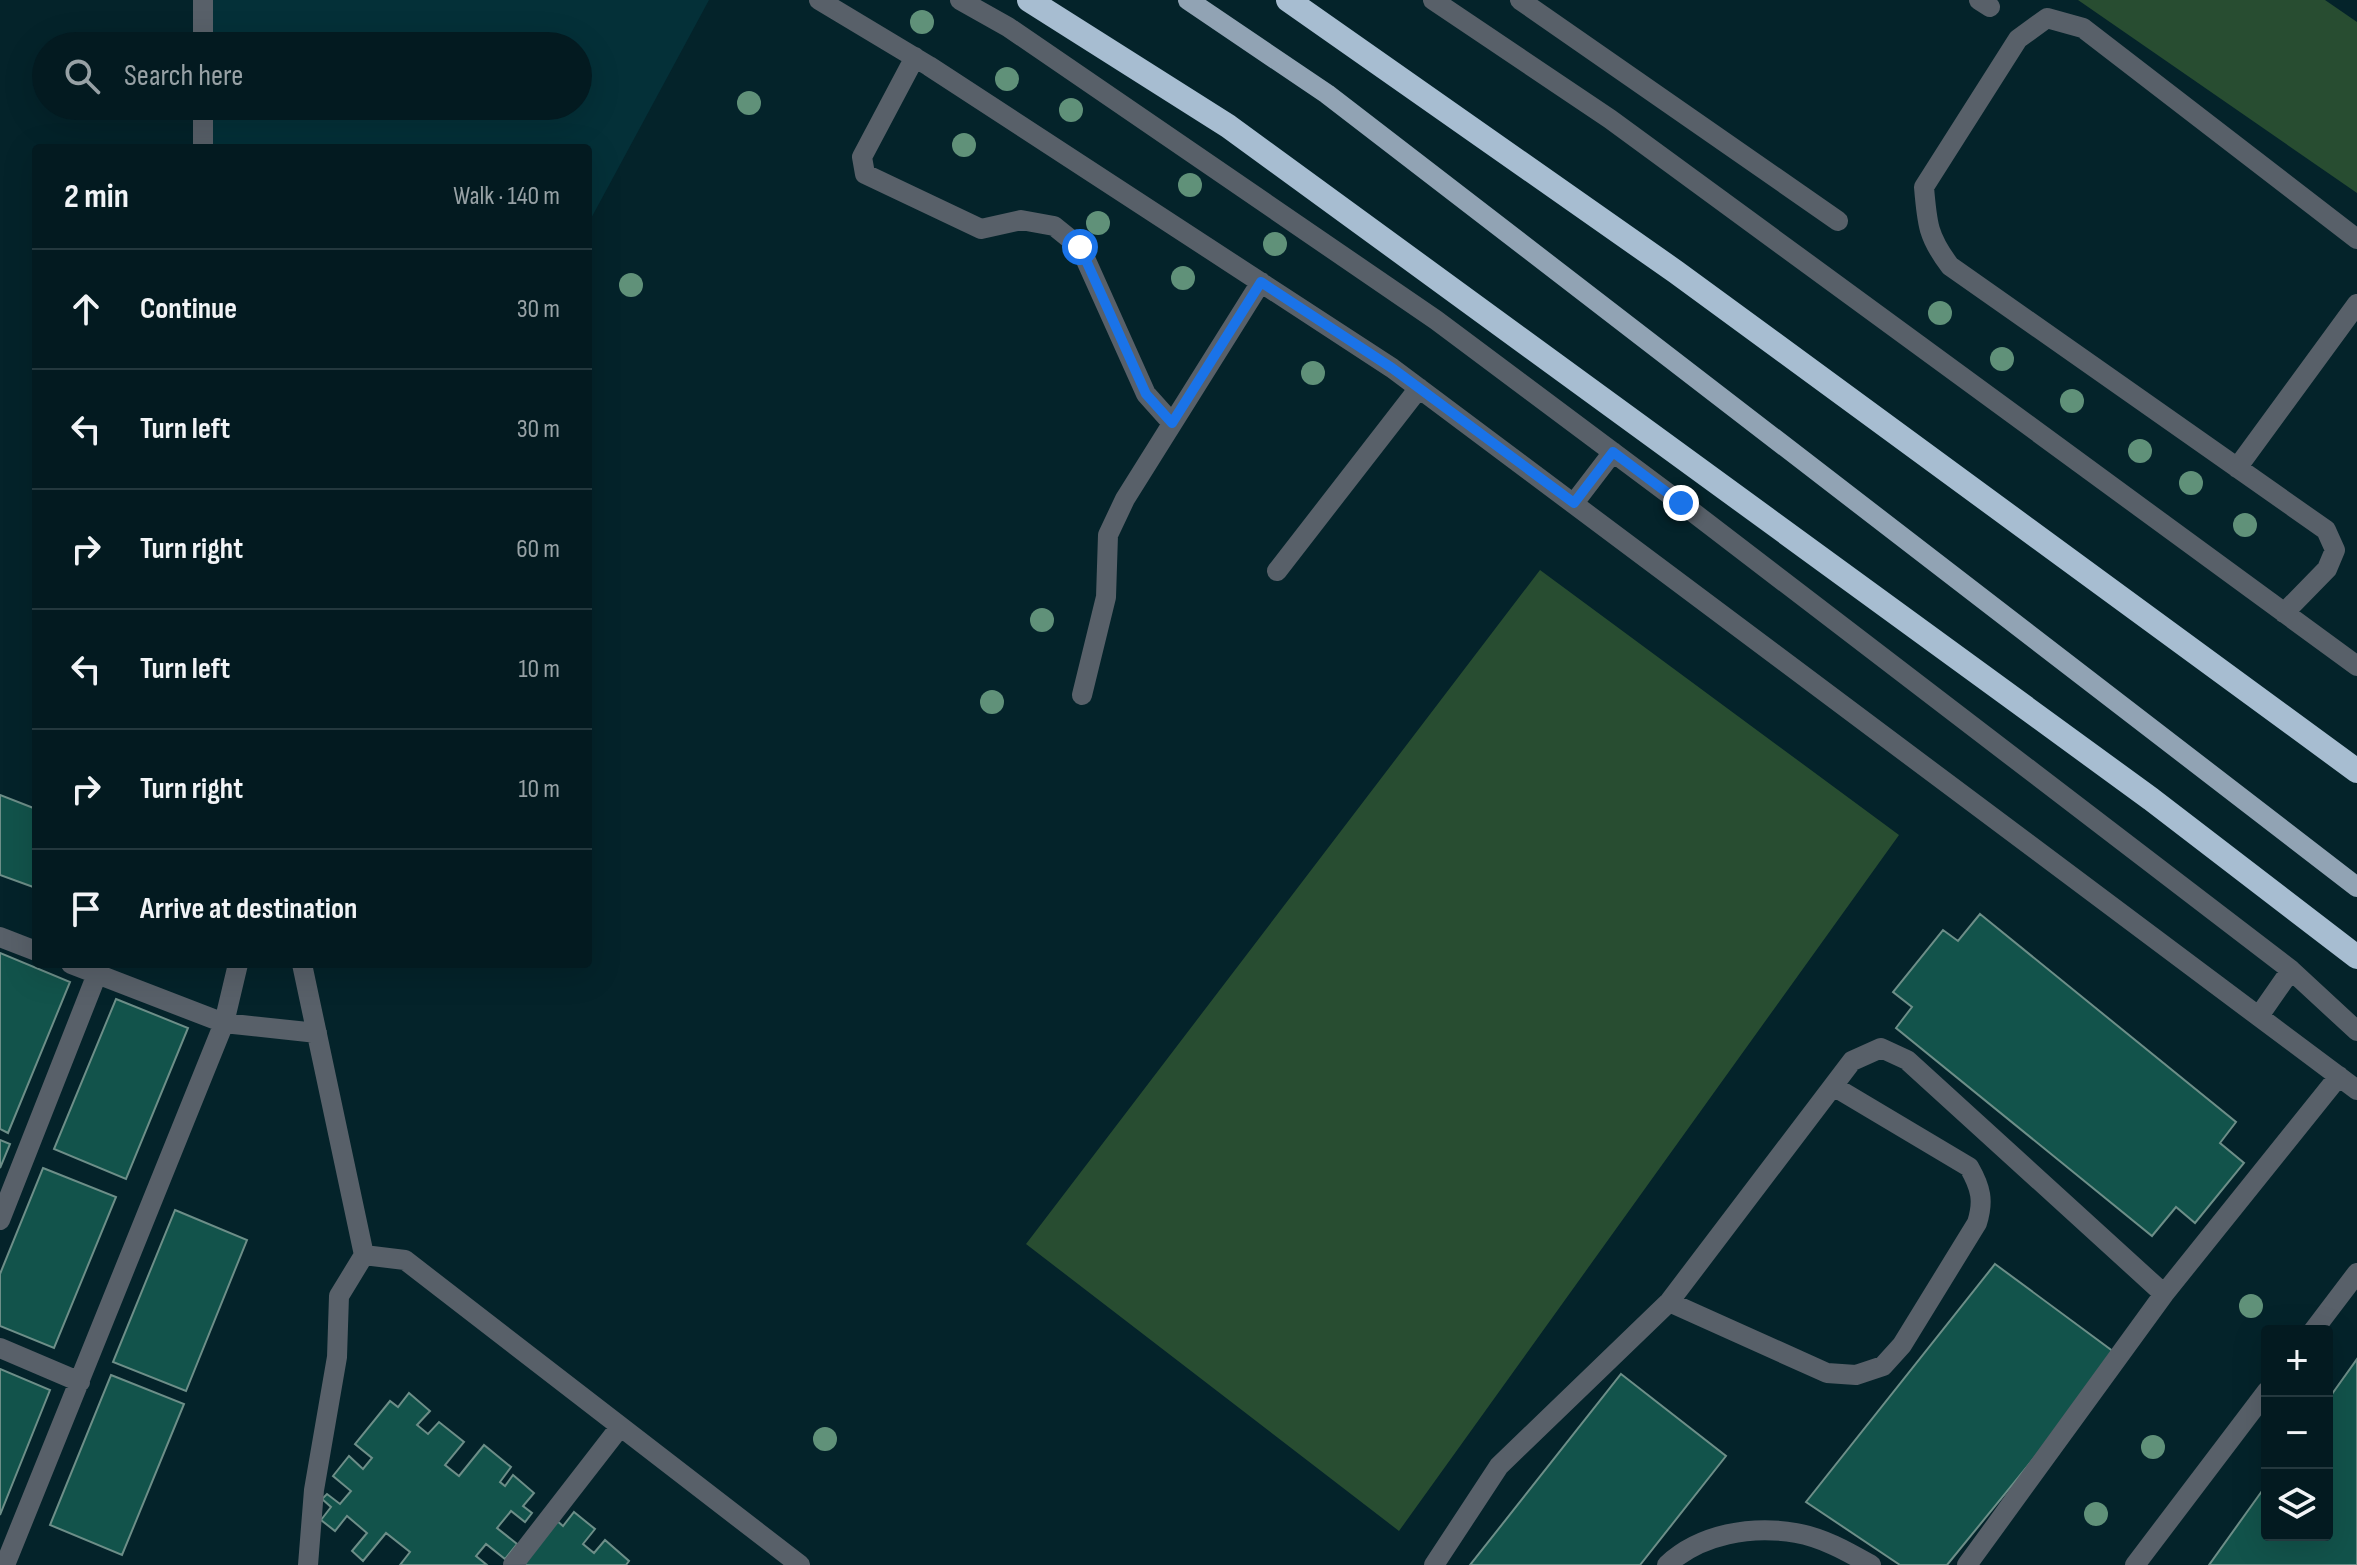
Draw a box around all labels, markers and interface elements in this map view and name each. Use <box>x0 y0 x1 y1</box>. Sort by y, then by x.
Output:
search box <box>32 32 592 120</box>
icon: search <box>60 54 104 98</box>
text: Search here <box>124 58 243 94</box>
text: 2 min <box>64 176 129 217</box>
text: Walk · 140 m <box>453 181 560 212</box>
route start <box>1062 229 1098 265</box>
icon: ahead <box>64 287 108 331</box>
text: Continue <box>140 291 237 327</box>
text: 30 m <box>517 294 560 325</box>
icon: left <box>64 407 108 451</box>
text: Turn left <box>140 411 230 447</box>
text: 30 m <box>517 414 560 445</box>
route end <box>1663 485 1699 521</box>
icon: right <box>64 527 108 571</box>
text: Turn right <box>140 531 243 567</box>
text: 60 m <box>516 534 560 565</box>
icon: left <box>64 647 108 691</box>
text: Turn left <box>140 651 230 687</box>
text: 10 m <box>518 654 560 685</box>
icon: right <box>64 767 108 811</box>
text: Turn right <box>140 771 243 807</box>
text: 10 m <box>518 774 560 805</box>
icon: arrive <box>64 887 108 931</box>
text: Arrive at destination <box>140 891 357 927</box>
map controls <box>2261 1325 2333 1541</box>
button: + <box>2261 1325 2333 1397</box>
button: − <box>2261 1397 2333 1469</box>
button: layers <box>2261 1469 2333 1541</box>

